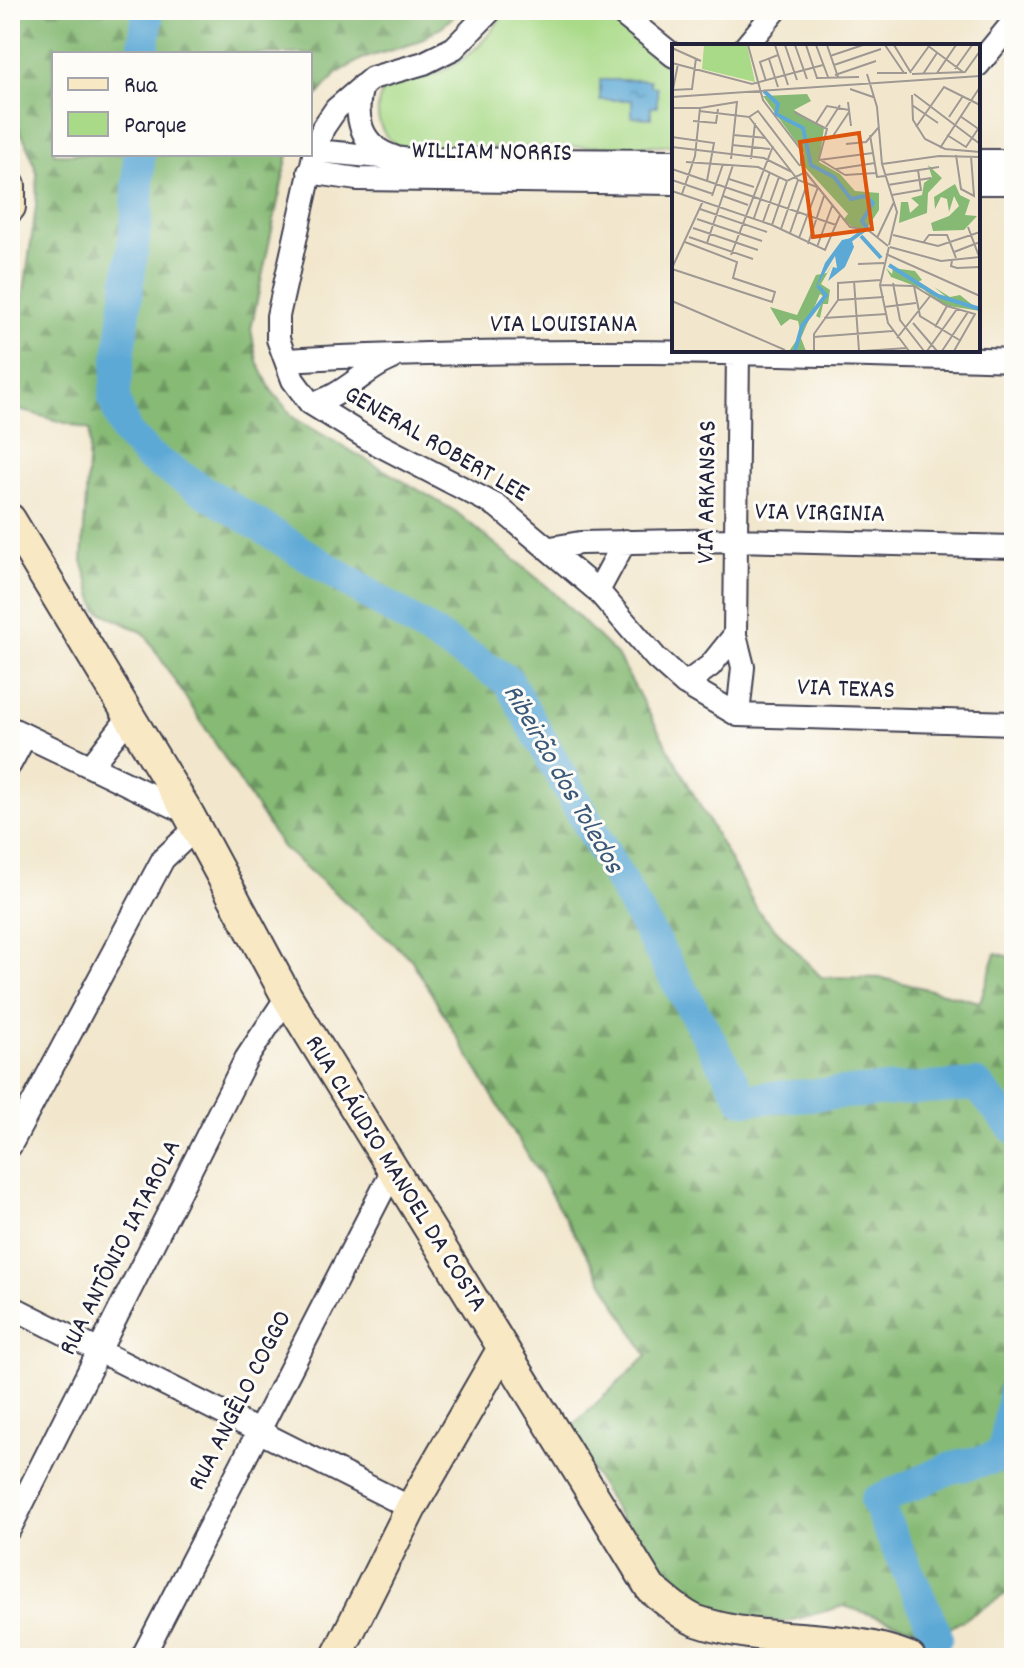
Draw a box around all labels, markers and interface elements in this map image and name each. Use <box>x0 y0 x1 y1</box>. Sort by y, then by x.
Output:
inset map <box>672 44 980 352</box>
legend <box>52 52 312 156</box>
text: Rua <box>124 70 158 104</box>
text: Parque <box>124 110 187 144</box>
street label: WILLIAM NORRIS <box>412 133 572 173</box>
street label: VIA LOUISIANA <box>490 307 638 344</box>
street label: GENERAL ROBERT LEE <box>337 377 535 513</box>
street label: VIA ARKANSAS <box>688 420 728 564</box>
street label: VIA VIRGINIA <box>755 494 885 534</box>
street label: VIA TEXAS <box>797 670 895 710</box>
water label: Ribeirão dos Toledos <box>490 678 632 883</box>
street label: RUA CLÁUDIO MANOEL DA COSTA <box>294 1028 496 1320</box>
street label: RUA ANTÔNIO IATAROLA <box>50 1134 192 1362</box>
street label: RUA ANGÊLO COGGO <box>180 1304 302 1498</box>

